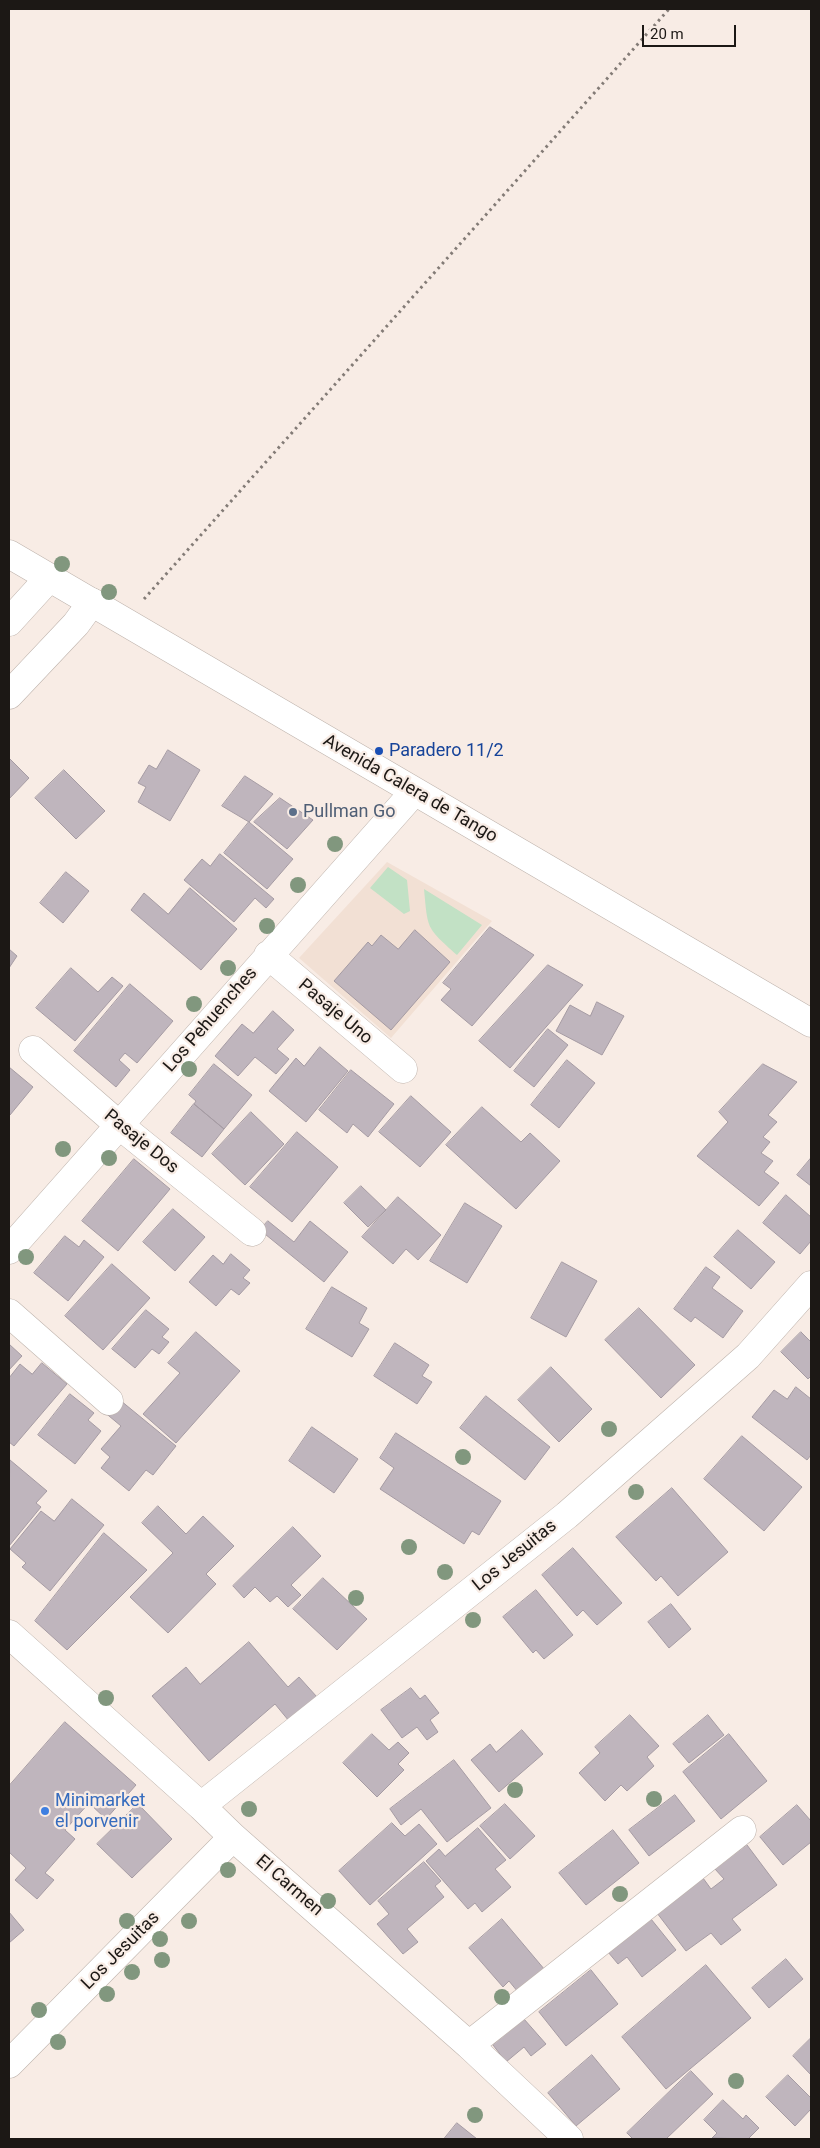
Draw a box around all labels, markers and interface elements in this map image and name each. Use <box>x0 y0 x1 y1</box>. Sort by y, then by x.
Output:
scale bar <box>645 15 739 47</box>
text: 20 m <box>650 25 684 43</box>
street label: Avenida Calera de Tango <box>319 730 501 848</box>
place label: Paradero 11/2 <box>389 740 504 762</box>
marker: Paradero 11/2 <box>373 745 385 757</box>
place label: Pullman Go <box>303 801 396 823</box>
marker: Pullman Go <box>287 806 299 818</box>
street label: Los Pehuenches <box>160 963 262 1077</box>
street label: Pasaje Uno <box>293 975 377 1049</box>
street label: Pasaje Dos <box>99 1105 183 1179</box>
street label: Los Jesuitas <box>469 1516 561 1596</box>
place label: Minimarket el porvenir <box>55 1790 145 1832</box>
marker: Minimarket el porvenir <box>39 1805 51 1817</box>
street label: El Carmen <box>251 1851 327 1921</box>
street label: Los Jesuitas <box>77 1907 165 1995</box>

